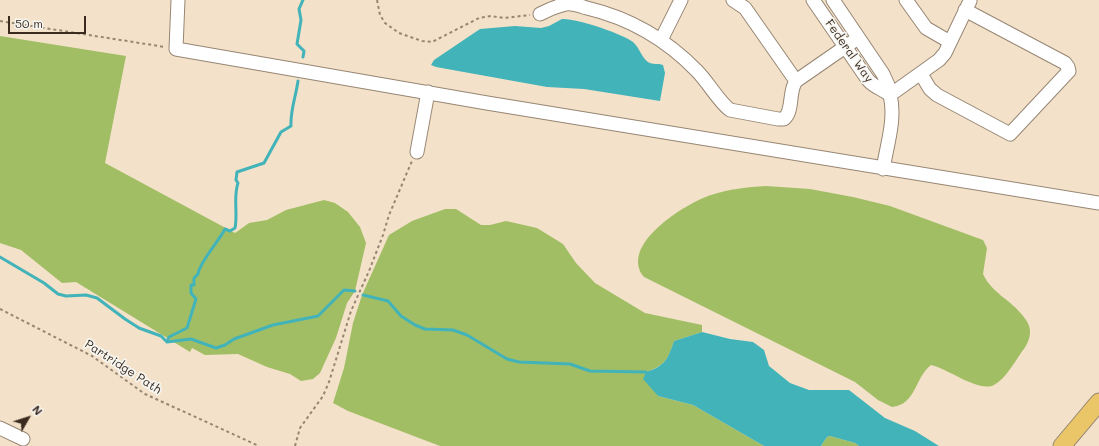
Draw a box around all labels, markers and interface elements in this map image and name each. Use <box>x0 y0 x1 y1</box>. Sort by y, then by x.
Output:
scale bar <box>10 8 88 34</box>
text: 50 m <box>15 15 43 31</box>
street label: Federal Way <box>822 17 876 85</box>
street label: Partridge Path <box>82 337 164 397</box>
north arrow <box>8 398 48 438</box>
text: N <box>29 402 46 418</box>

